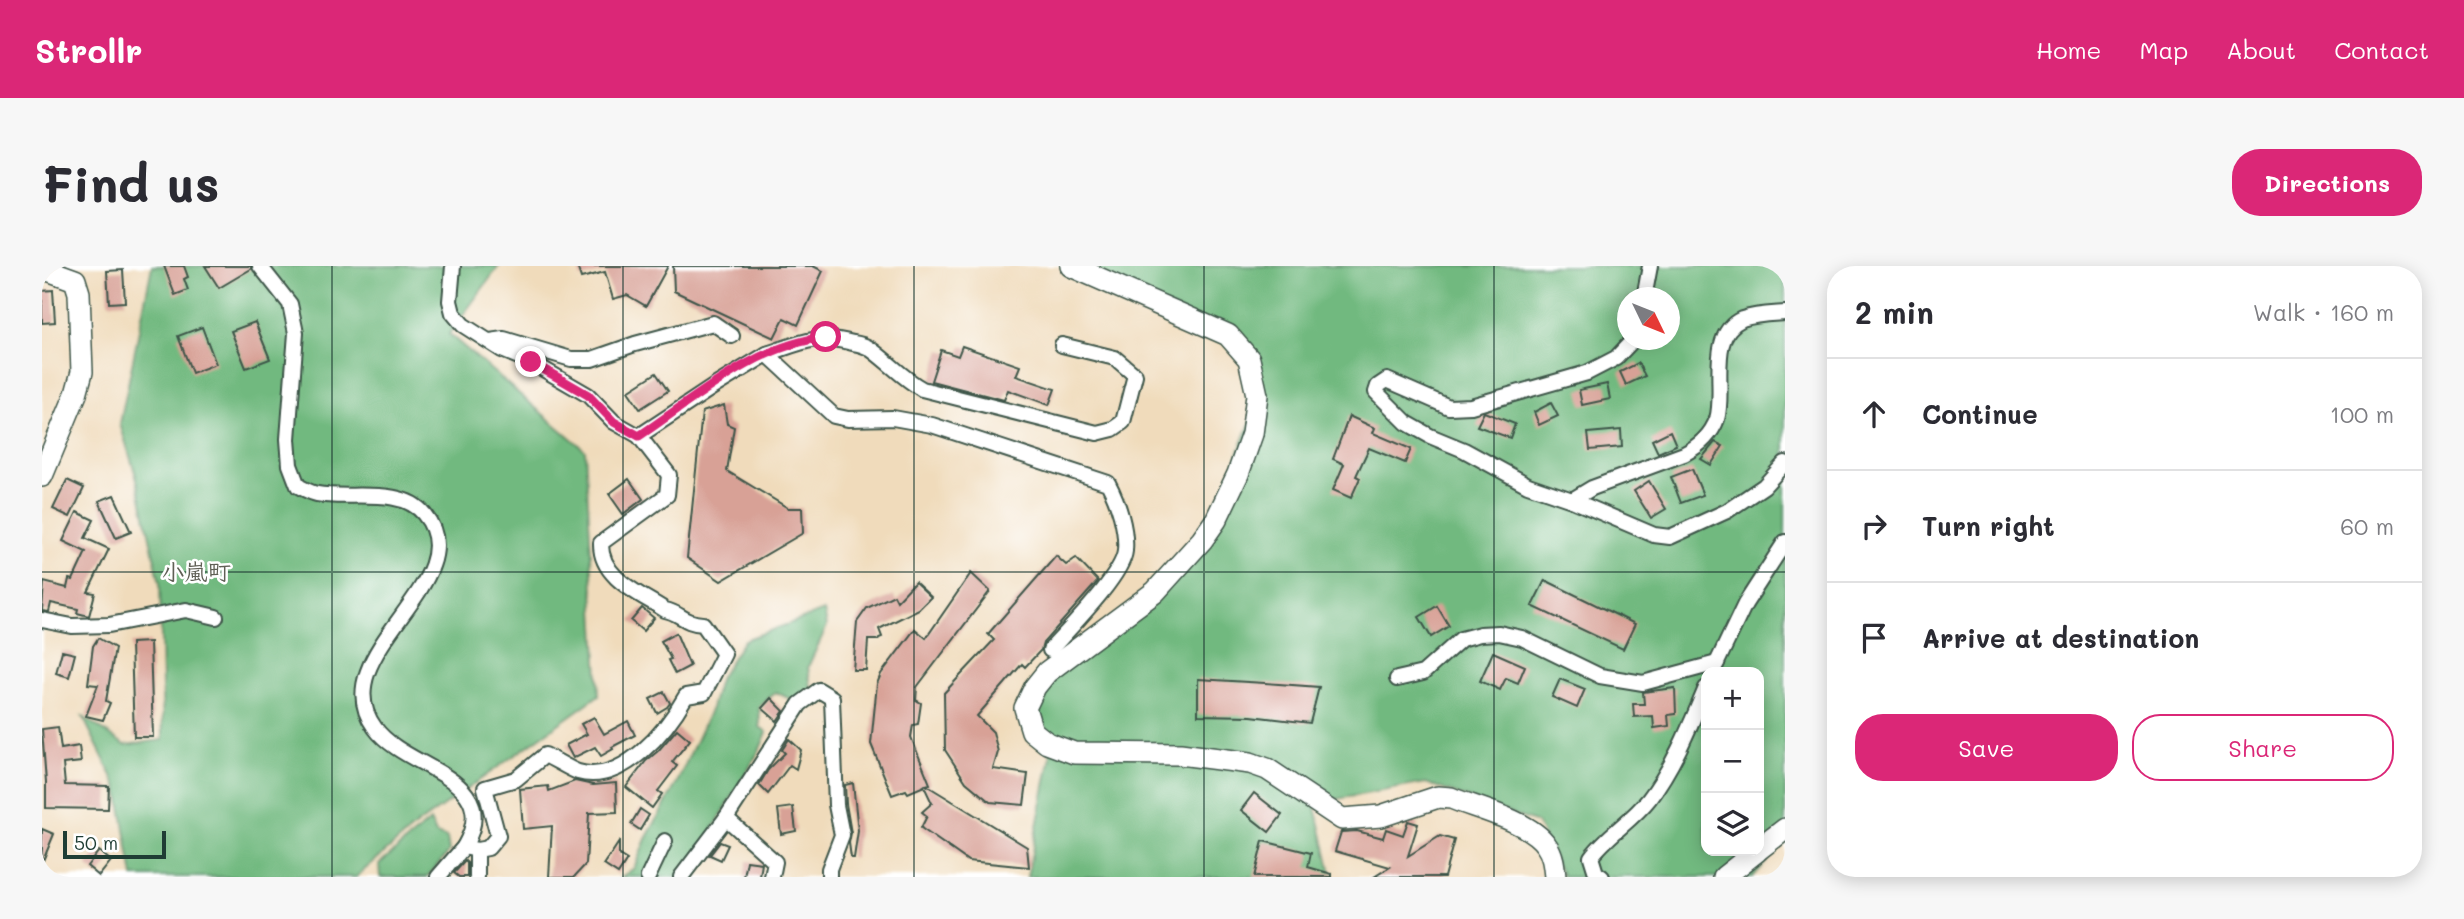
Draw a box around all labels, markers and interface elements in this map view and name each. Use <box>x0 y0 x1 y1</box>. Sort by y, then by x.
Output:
text: Strollr <box>35 28 143 71</box>
text: Home <box>2036 34 2101 65</box>
text: Map <box>2139 34 2188 65</box>
text: About <box>2226 34 2296 65</box>
text: Contact <box>2334 34 2429 65</box>
button: Directions <box>2232 149 2422 216</box>
text: Find us <box>42 151 220 214</box>
north arrow <box>1617 287 1680 350</box>
text: 2 min <box>1855 292 1934 332</box>
text: Walk · 160 m <box>2253 297 2394 327</box>
route start <box>810 321 841 352</box>
route end <box>515 346 546 377</box>
icon: ahead <box>1855 395 1893 433</box>
text: Continue <box>1922 397 2038 431</box>
text: 100 m <box>2330 399 2394 429</box>
icon: right <box>1855 507 1893 545</box>
text: Turn right <box>1922 509 2055 543</box>
text: 60 m <box>2340 511 2394 541</box>
district label: 小嵐町 <box>162 556 231 586</box>
icon: arrive <box>1855 619 1893 657</box>
text: Arrive at destination <box>1922 621 2199 655</box>
map controls <box>1701 667 1764 856</box>
button: + <box>1701 667 1764 730</box>
button: Save <box>1855 714 2118 781</box>
button: Share <box>2132 714 2394 781</box>
button: − <box>1701 730 1764 793</box>
button: layers <box>1701 793 1764 856</box>
scale bar <box>63 828 166 860</box>
text: 50 m <box>74 830 118 855</box>

